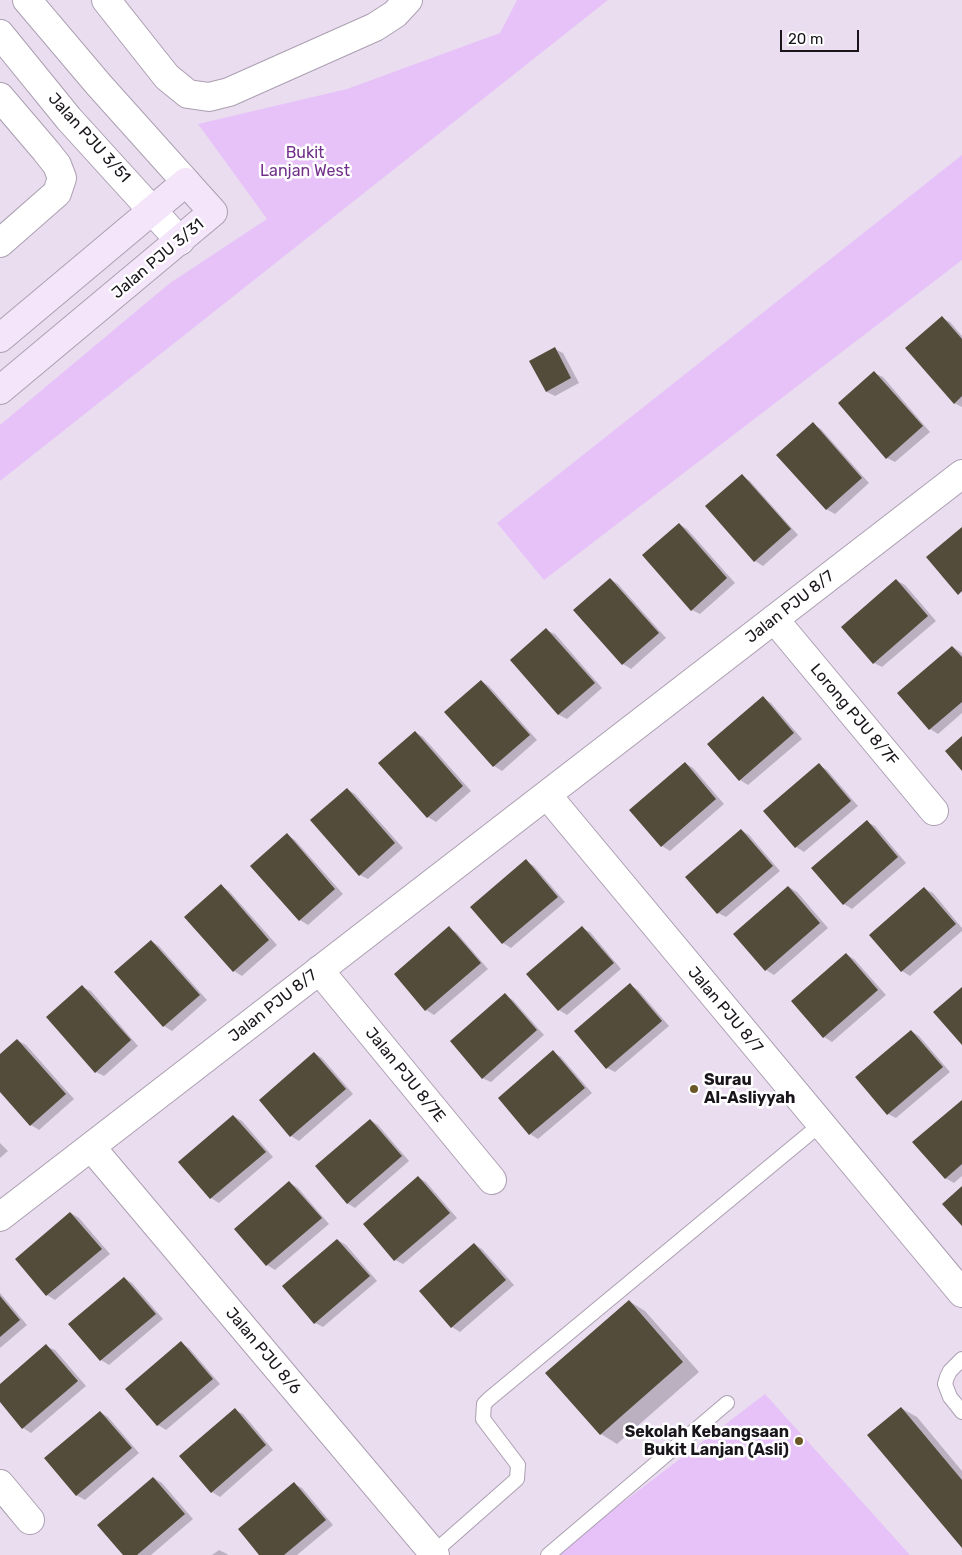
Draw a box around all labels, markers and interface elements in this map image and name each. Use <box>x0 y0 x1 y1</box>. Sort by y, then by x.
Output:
scale bar <box>782 20 861 52</box>
text: 20 m <box>788 30 823 48</box>
street label: Jalan PJU 3/51 <box>44 89 134 187</box>
park label: Bukit Lanjan West <box>260 143 350 181</box>
street label: Jalan PJU 3/31 <box>108 215 208 303</box>
street label: Jalan PJU 8/7 <box>742 567 838 647</box>
street label: Lorong PJU 8/7F <box>806 660 902 770</box>
street label: Jalan PJU 8/7 <box>683 963 767 1057</box>
street label: Jalan PJU 8/7 <box>225 966 321 1046</box>
street label: Jalan PJU 8/7E <box>361 1024 449 1126</box>
place label: Surau Al-Asliyyah <box>704 1070 795 1108</box>
marker: Surau Al-Asliyyah <box>688 1083 700 1095</box>
street label: Jalan PJU 8/6 <box>221 1304 305 1398</box>
place label: Sekolah Kebangsaan Bukit Lanjan (Asli) <box>625 1422 789 1460</box>
marker: Sekolah Kebangsaan Bukit Lanjan (Asli) <box>793 1435 805 1447</box>

